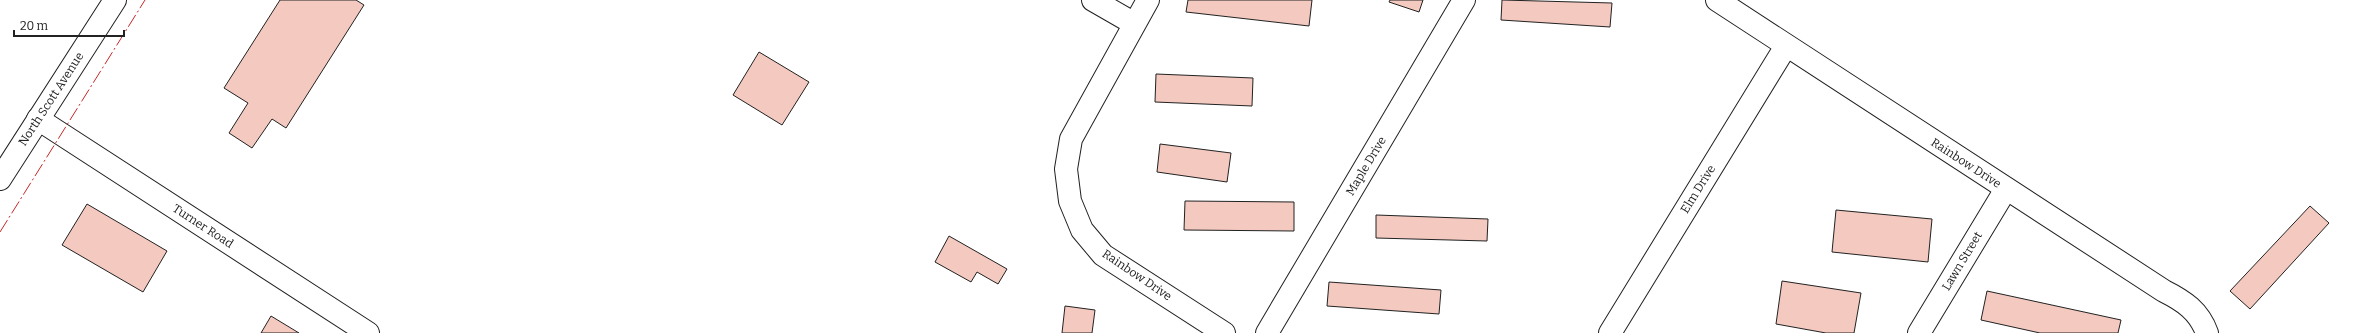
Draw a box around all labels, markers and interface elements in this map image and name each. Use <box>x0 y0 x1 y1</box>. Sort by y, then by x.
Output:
scale bar <box>14 12 124 38</box>
text: 20 m <box>20 19 49 33</box>
street label: North Scott Avenue <box>16 50 86 148</box>
street label: Maple Drive <box>1343 134 1389 198</box>
street label: Rainbow Drive <box>1928 135 2004 191</box>
street label: Elm Drive <box>1678 162 1718 216</box>
street label: Turner Road <box>170 201 236 251</box>
street label: Lawn Street <box>1939 228 1985 293</box>
street label: Rainbow Drive <box>1100 247 1174 303</box>

